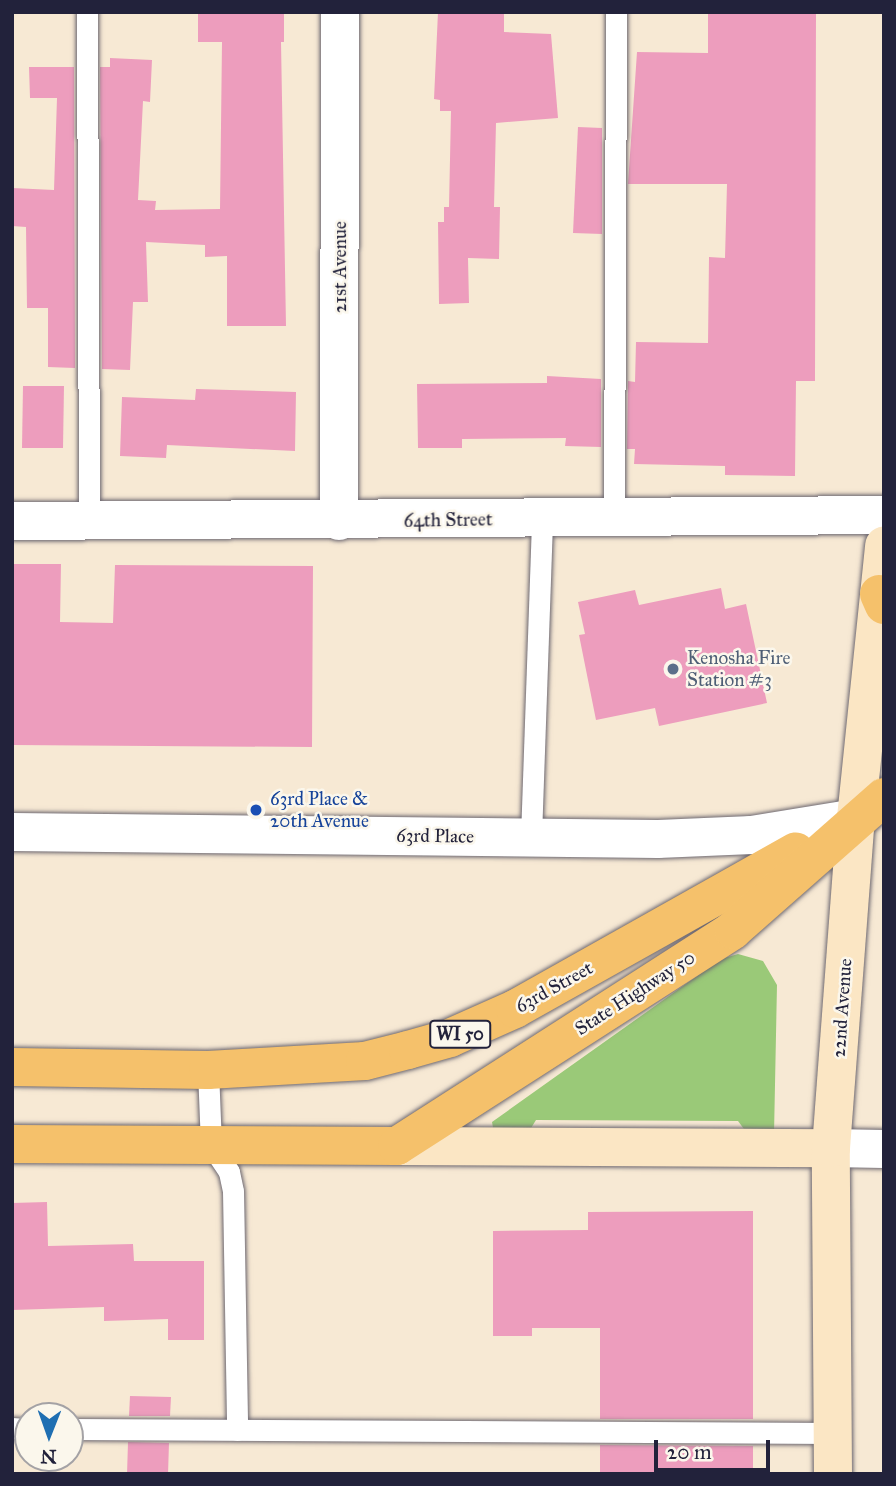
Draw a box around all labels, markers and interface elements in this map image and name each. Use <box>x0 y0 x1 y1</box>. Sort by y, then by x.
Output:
street label: 21st Avenue <box>329 221 351 313</box>
street label: 64th Street <box>403 508 493 532</box>
place label: Kenosha Fire Station #3 <box>687 647 790 691</box>
marker: Kenosha Fire Station #3 <box>665 661 681 677</box>
place label: 63rd Place & 20th Avenue <box>270 788 369 832</box>
marker: 63rd Place & 20th Avenue <box>248 802 264 818</box>
street label: 63rd Place <box>396 824 474 848</box>
street label: State Highway 50 <box>571 946 699 1040</box>
street label: 63rd Street <box>511 956 597 1018</box>
street label: 22nd Avenue <box>827 958 857 1058</box>
road number: WI 50 <box>428 1020 491 1049</box>
north arrow <box>14 1402 84 1472</box>
scale bar <box>658 1426 774 1470</box>
text: 20 m <box>667 1439 712 1465</box>
text: N <box>40 1445 57 1468</box>

